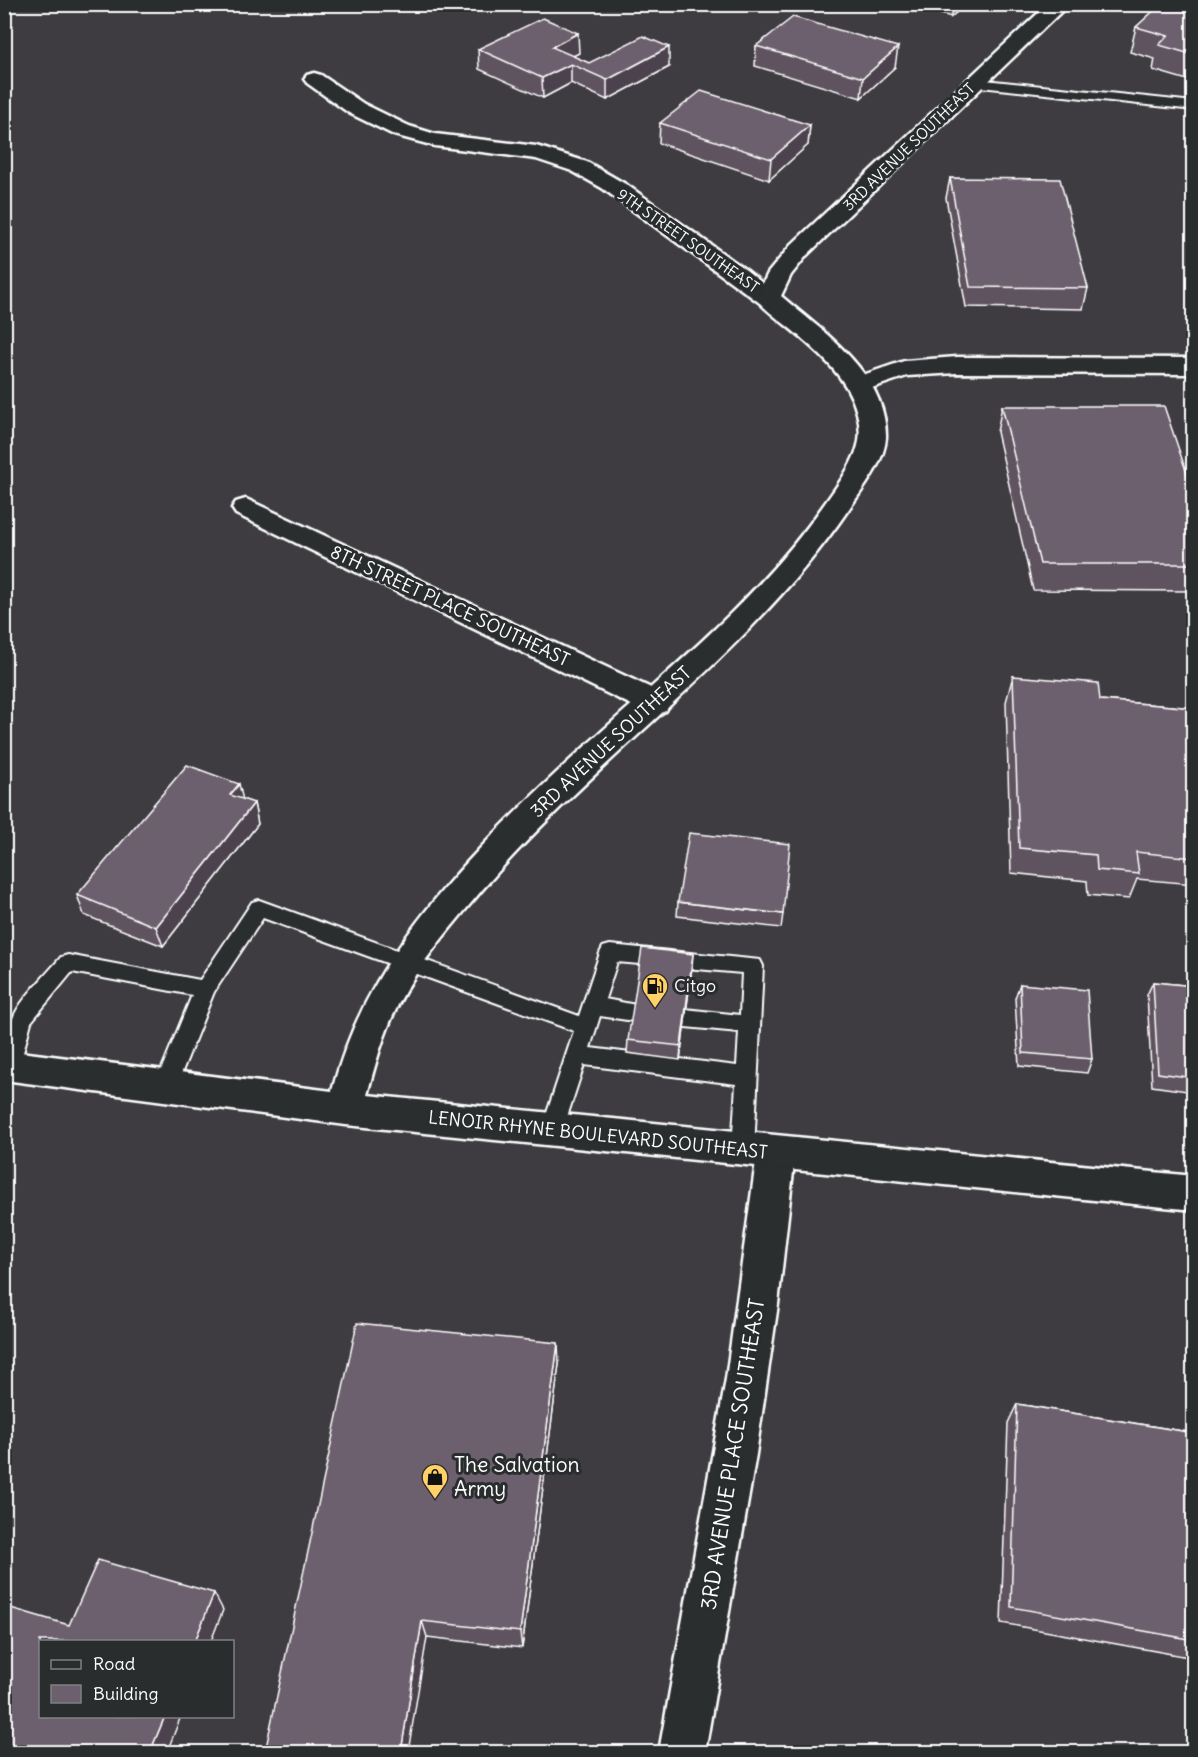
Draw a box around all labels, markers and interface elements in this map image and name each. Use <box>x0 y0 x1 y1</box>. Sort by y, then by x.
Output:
street label: 3RD AVENUE SOUTHEAST <box>839 79 979 215</box>
street label: 9TH STREET SOUTHEAST <box>614 184 763 297</box>
street label: 8TH STREET PLACE SOUTHEAST <box>327 540 573 671</box>
street label: 3RD AVENUE SOUTHEAST <box>526 661 696 822</box>
fuel station icon: Citgo <box>640 971 670 1009</box>
place label: Citgo <box>674 974 716 997</box>
street label: LENOIR RHYNE BOULEVARD SOUTHEAST <box>427 1105 769 1164</box>
street label: 3RD AVENUE PLACE SOUTHEAST <box>695 1296 770 1612</box>
place label: The Salvation Army <box>454 1451 580 1502</box>
shop icon: The Salvation Army <box>420 1462 450 1500</box>
legend <box>39 1640 234 1718</box>
text: Road <box>93 1652 136 1675</box>
text: Building <box>93 1682 158 1705</box>

